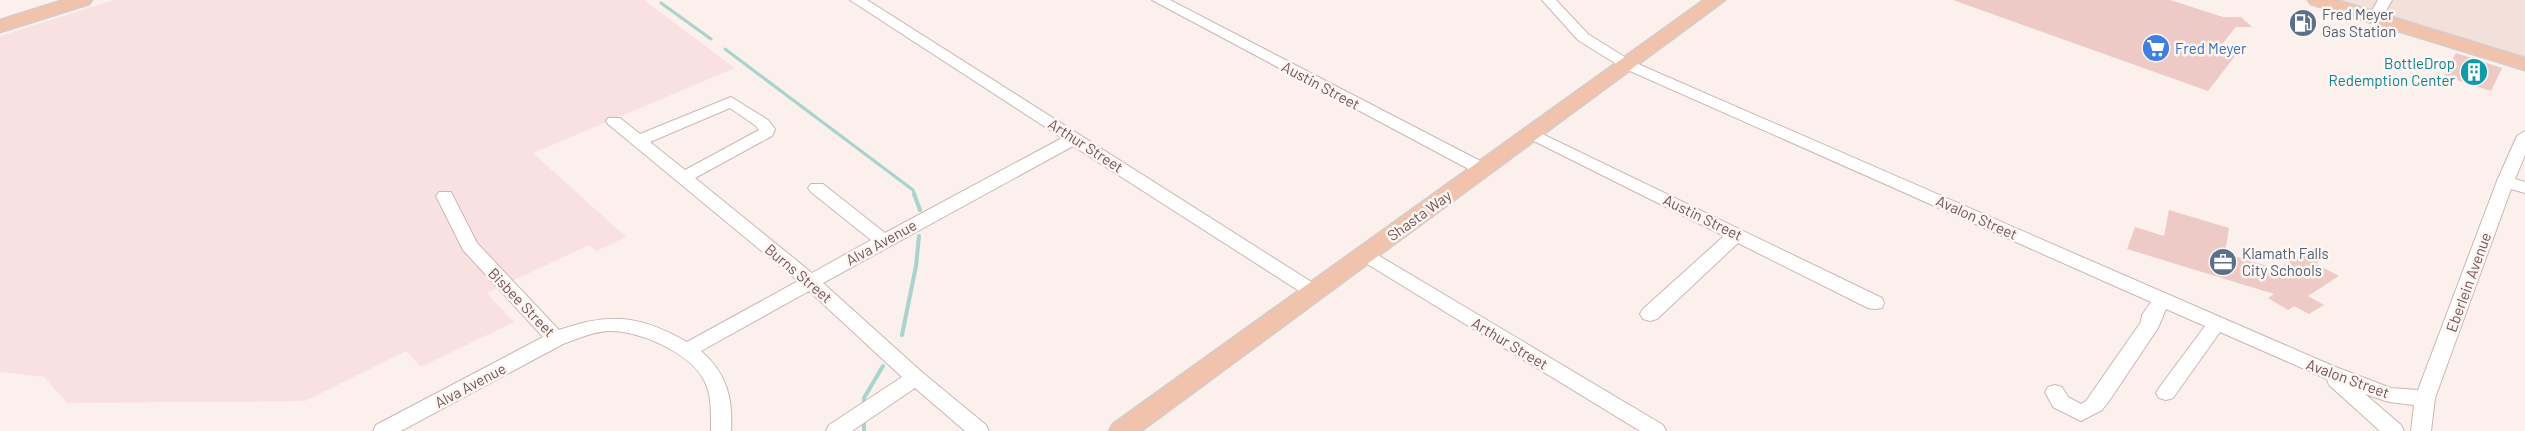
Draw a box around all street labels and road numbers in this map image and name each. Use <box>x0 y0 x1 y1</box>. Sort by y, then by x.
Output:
street label: Austin Street <box>1279 57 1363 113</box>
street label: Arthur Street <box>1045 114 1127 176</box>
street label: Shasta Way <box>1383 186 1455 244</box>
street label: Austin Street <box>1661 190 1745 244</box>
street label: Avalon Street <box>1934 191 2020 243</box>
street label: Alva Avenue <box>843 215 919 269</box>
street label: Eberlein Avenue <box>2442 230 2494 334</box>
street label: Burns Street <box>762 240 836 306</box>
street label: Bisbee Street <box>485 264 559 340</box>
street label: Arthur Street <box>1469 313 1551 373</box>
street label: Avalon Street <box>2304 355 2392 401</box>
street label: Alva Avenue <box>431 359 509 411</box>

